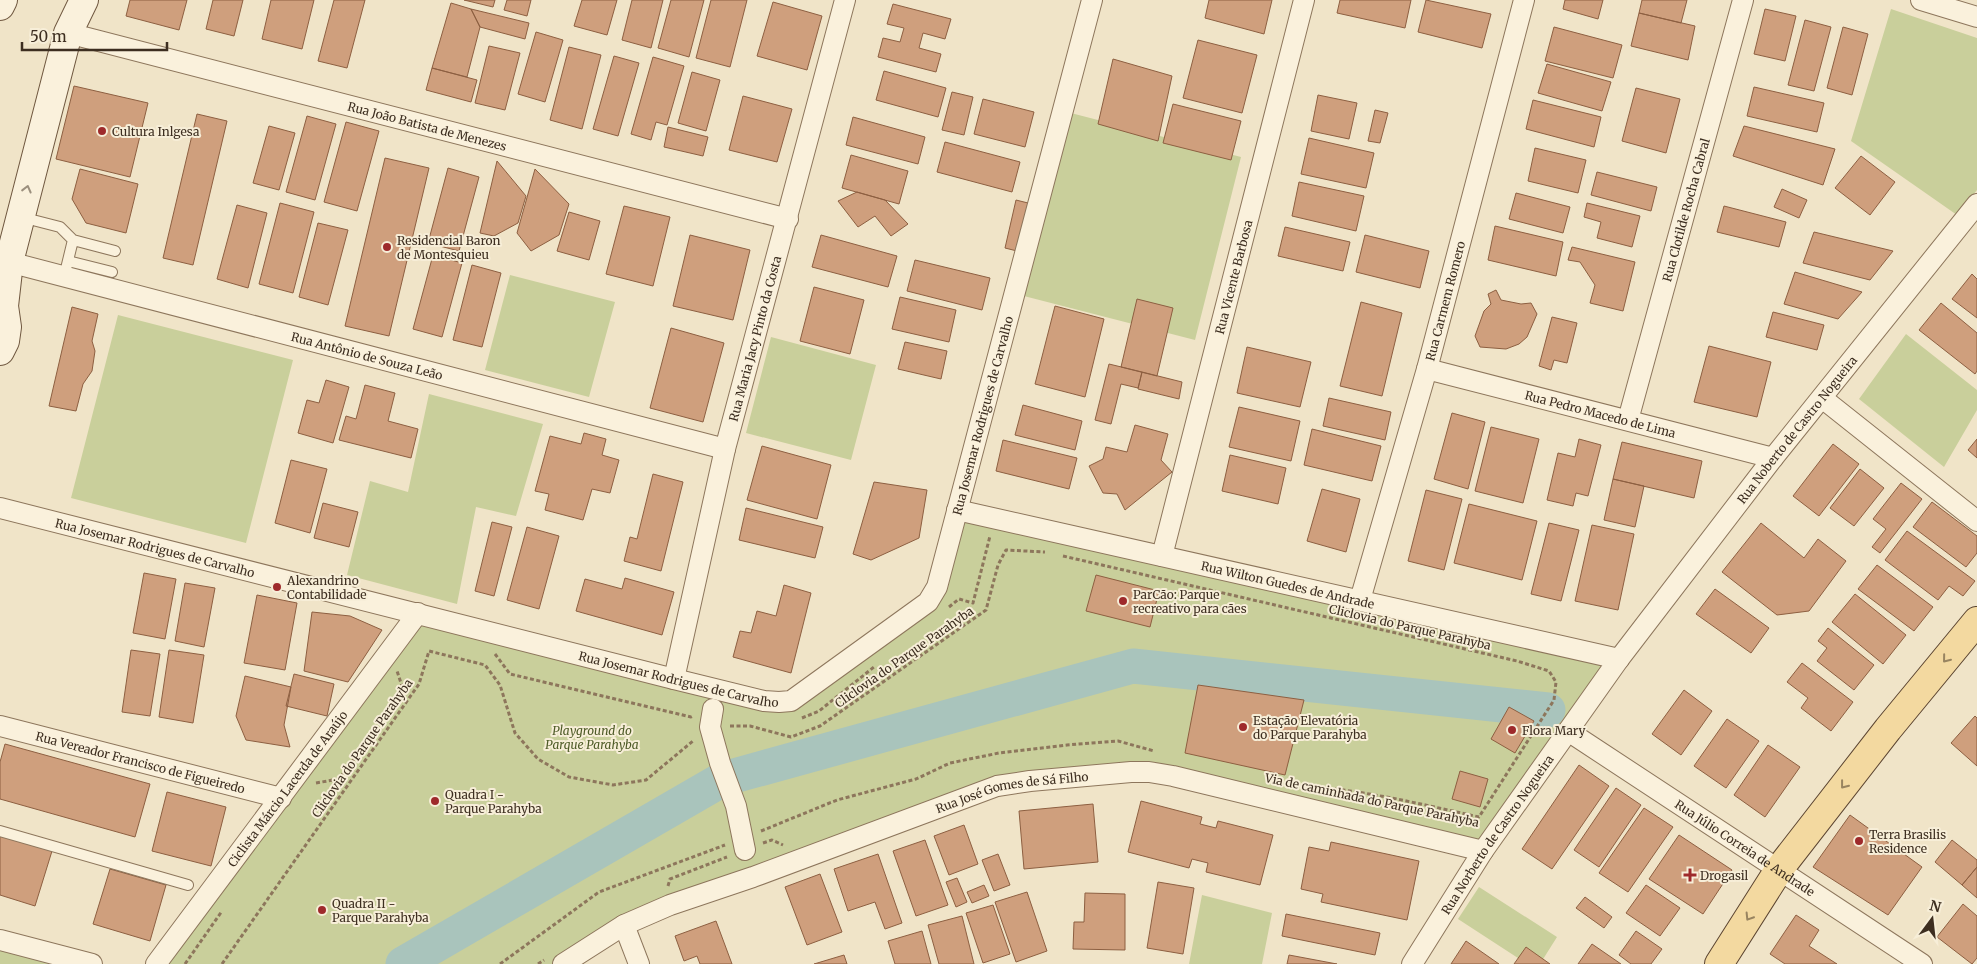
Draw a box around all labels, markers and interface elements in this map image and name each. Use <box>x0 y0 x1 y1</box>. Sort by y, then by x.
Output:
scale bar <box>22 20 168 52</box>
text: 50 m <box>30 27 67 46</box>
street label: Rua João Batista de Menezes <box>346 98 508 154</box>
place label: Cultura Inlgesa <box>112 124 200 139</box>
marker: Cultura Inlgesa <box>96 125 108 137</box>
street label: Rua Clotilde Rocha Cabral <box>1659 136 1712 283</box>
one-way arrow <box>21 185 32 194</box>
street label: Rua Vicente Barbosa <box>1211 218 1255 336</box>
place label: Residencial Baron de Montesquieu <box>397 233 501 262</box>
street label: Rua Carmem Romero <box>1422 239 1468 362</box>
marker: Residencial Baron de Montesquieu <box>381 241 393 253</box>
street label: Rua Maria Jacy Pinto da Costa <box>725 254 784 423</box>
street label: Rua Josemar Rodrigues de Carvalho <box>949 314 1016 517</box>
street label: Rua Antônio de Souza Leão <box>290 329 444 382</box>
street label: Rua Noberto de Castro Nogueira <box>1734 352 1860 506</box>
street label: Rua Pedro Macedo de Lima <box>1523 387 1678 440</box>
street label: Rua Josemar Rodrigues de Carvalho <box>54 515 256 580</box>
street label: Rua Wilton Guedes de Andrade <box>1200 558 1376 611</box>
place label: Alexandrino Contabilidade <box>286 573 367 602</box>
marker: Alexandrino Contabilidade <box>271 581 283 593</box>
place label: ParCão: Parque recreativo para cães <box>1133 587 1247 616</box>
marker: ParCão: Parque recreativo para cães <box>1117 595 1129 607</box>
street label: Cliclovia do Parque Parahyba <box>1328 601 1493 653</box>
street label: Cliclovia do Parque Parahyba <box>832 603 977 711</box>
street label: Rua Josemar Rodrigues de Carvalho <box>577 648 779 709</box>
one-way arrow <box>1943 653 1952 662</box>
street label: Cliclovia do Parque Parahyba <box>308 675 416 820</box>
street label: Ciclista Márcio Lacerda de Araújo <box>224 707 350 870</box>
place label: Estação Elevatória do Parque Parahyba <box>1253 713 1367 742</box>
marker: Estação Elevatória do Parque Parahyba <box>1237 721 1249 733</box>
park label: Playground do Parque Parahyba <box>545 723 639 752</box>
place label: Flora Mary <box>1522 723 1585 738</box>
marker: Flora Mary <box>1506 724 1518 736</box>
street label: Rua Vereador Francisco de Figueiredo <box>34 728 247 796</box>
street label: Rua Norberto de Castro Nogueira <box>1438 751 1557 917</box>
street label: Rua José Gomes de Sá Filho <box>933 768 1089 816</box>
street label: Via de caminhada do Parque Parahyba <box>1263 770 1481 830</box>
one-way arrow <box>1842 779 1850 788</box>
place label: Quadra I - Parque Parahyba <box>445 787 542 816</box>
marker: Quadra I - Parque Parahyba <box>429 795 441 807</box>
street label: Rua Júlio Correia de Andrade <box>1672 796 1818 899</box>
place label: Terra Brasilis Residence <box>1869 827 1946 856</box>
marker: Terra Brasilis Residence <box>1853 835 1865 847</box>
place label: Drogasil <box>1700 868 1749 883</box>
marker: Drogasil <box>1684 869 1696 881</box>
north arrow <box>1907 894 1957 944</box>
place label: Quadra II - Parque Parahyba <box>332 896 429 925</box>
text: N <box>1928 896 1943 917</box>
marker: Quadra II - Parque Parahyba <box>316 904 328 916</box>
one-way arrow <box>1746 911 1755 920</box>

